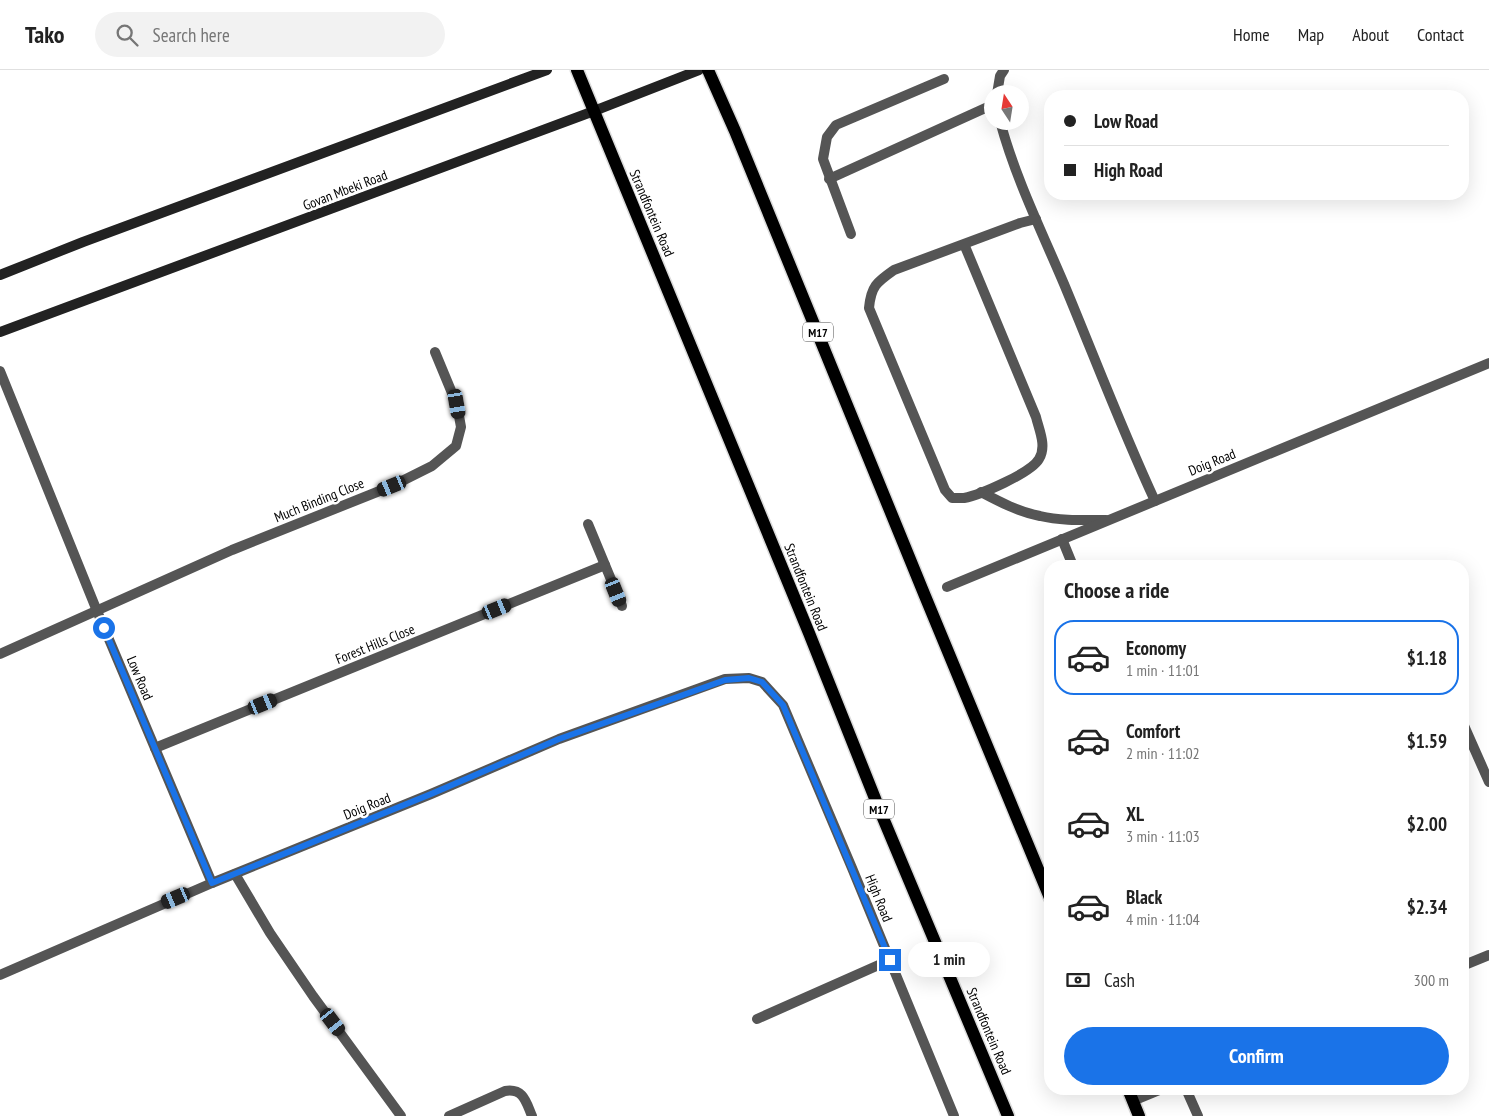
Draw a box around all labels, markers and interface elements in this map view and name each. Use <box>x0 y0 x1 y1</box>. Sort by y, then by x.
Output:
search box <box>95 12 445 57</box>
text: Tako <box>25 19 65 50</box>
icon: search <box>113 21 141 49</box>
text: Search here <box>153 23 230 47</box>
text: Home <box>1233 23 1270 46</box>
text: Map <box>1298 23 1324 46</box>
text: About <box>1352 23 1389 46</box>
text: Contact <box>1417 23 1464 46</box>
north arrow <box>984 85 1029 130</box>
map controls <box>984 85 1029 130</box>
text: Low Road <box>1094 109 1158 133</box>
text: High Road <box>1094 158 1163 182</box>
street label: Govan Mbeki Road <box>300 166 390 214</box>
street label: Strandfontein Road <box>626 167 678 259</box>
road number: M17 <box>803 322 833 342</box>
car <box>447 388 466 420</box>
street label: Doig Road <box>1186 444 1238 480</box>
car <box>375 473 408 499</box>
street label: Much Binding Close <box>271 474 367 526</box>
street label: Strandfontein Road <box>780 541 832 633</box>
car <box>603 575 628 609</box>
text: Choose a ride <box>1064 576 1169 604</box>
car <box>480 596 513 622</box>
route start <box>93 617 115 639</box>
street label: Forest Hills Close <box>333 620 418 668</box>
icon: car <box>1066 635 1111 680</box>
text: Economy <box>1126 636 1186 660</box>
text: $1.18 <box>1407 646 1447 670</box>
street label: Low Road <box>123 653 157 703</box>
text: 1 min · 11:01 <box>1126 660 1200 680</box>
car <box>246 691 279 717</box>
icon: car <box>1066 718 1111 763</box>
text: Comfort <box>1126 719 1180 743</box>
text: $1.59 <box>1407 729 1447 753</box>
text: 2 min · 11:02 <box>1126 743 1200 763</box>
street label: Doig Road <box>341 788 393 824</box>
road number: M17 <box>864 800 894 819</box>
icon: car <box>1066 801 1111 846</box>
text: XL <box>1126 802 1144 826</box>
text: $2.00 <box>1407 812 1447 836</box>
text: 3 min · 11:03 <box>1126 826 1200 846</box>
street label: High Road <box>861 872 897 924</box>
icon: car <box>1066 884 1111 929</box>
car <box>159 885 192 911</box>
text: Black <box>1126 885 1162 909</box>
text: $2.34 <box>1407 895 1447 919</box>
text: 4 min · 11:04 <box>1126 909 1200 929</box>
callout: 1 min <box>908 942 990 978</box>
route end <box>879 949 901 971</box>
text: 1 min <box>933 949 965 969</box>
icon: cash <box>1064 966 1092 994</box>
text: Cash <box>1104 968 1135 992</box>
text: 300 m <box>1414 970 1449 990</box>
street label: Strandfontein Road <box>963 985 1015 1077</box>
car <box>317 1006 348 1038</box>
button: Confirm <box>1064 1027 1449 1085</box>

